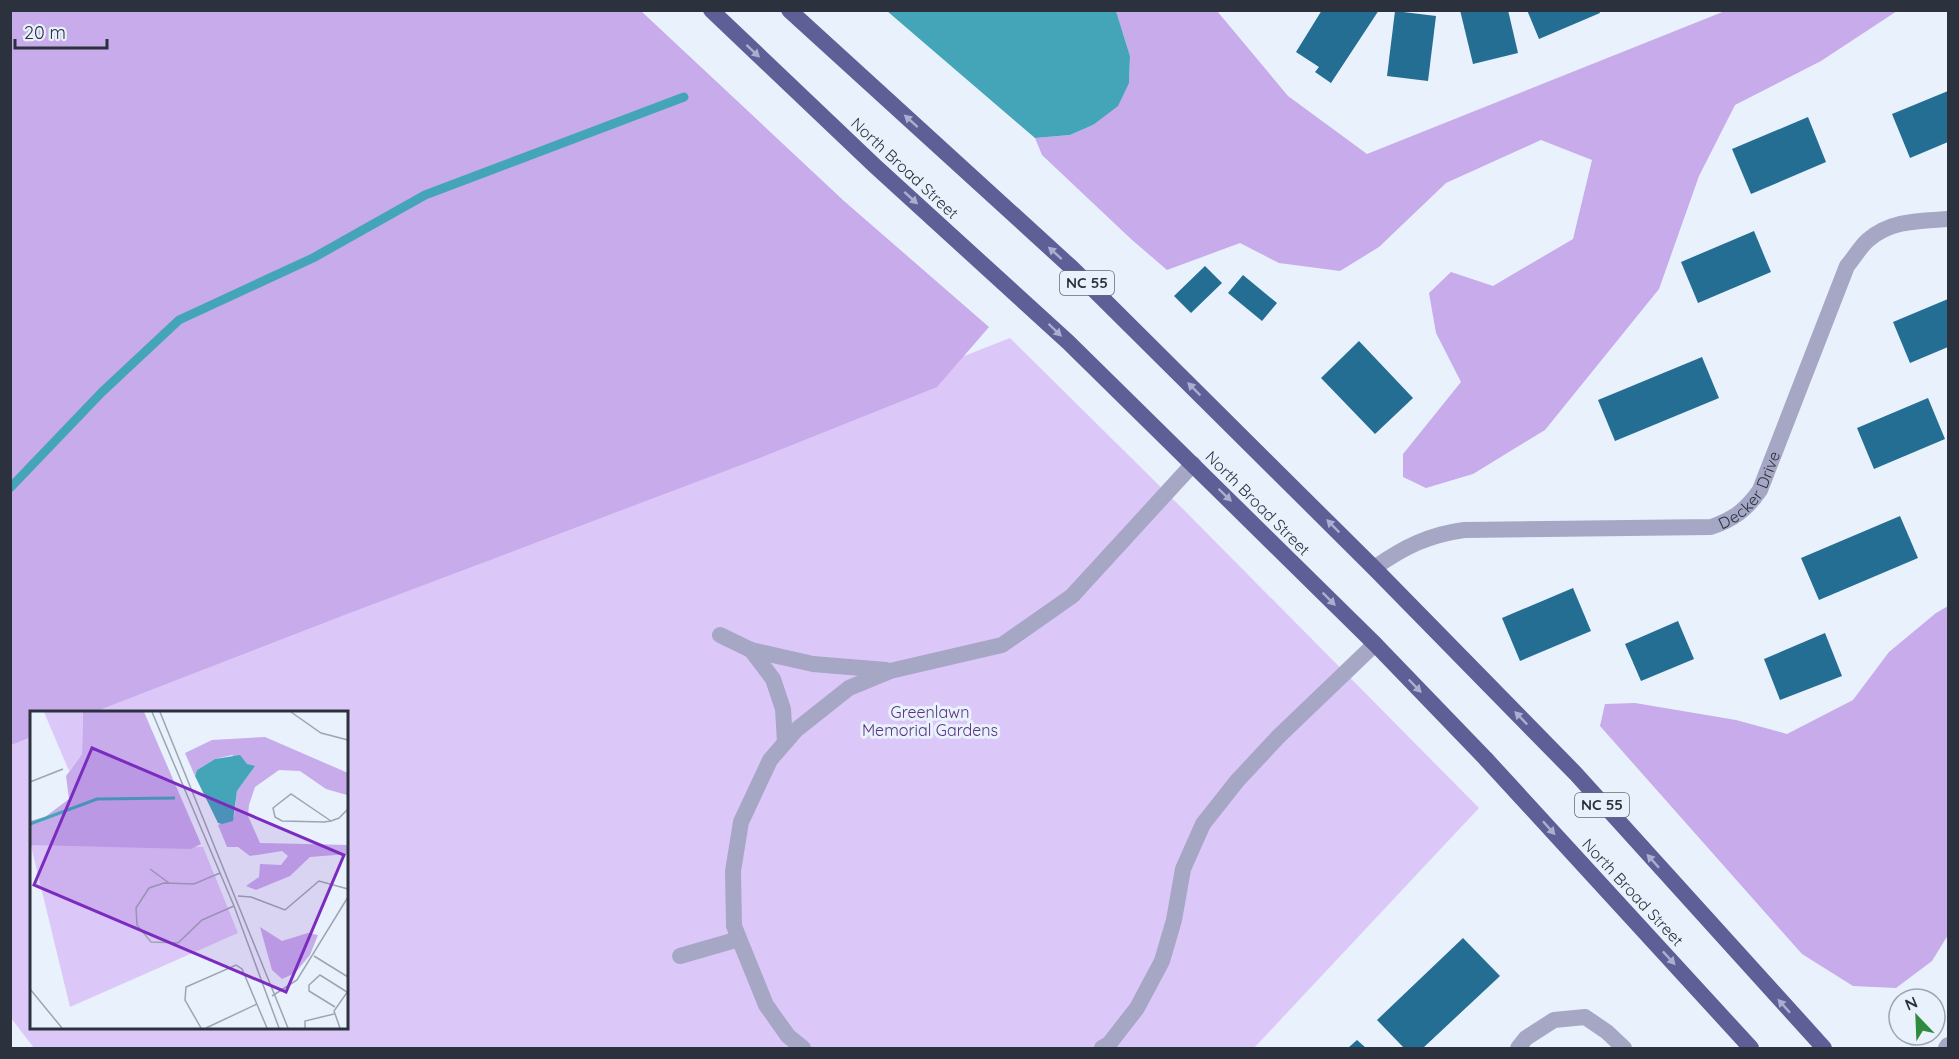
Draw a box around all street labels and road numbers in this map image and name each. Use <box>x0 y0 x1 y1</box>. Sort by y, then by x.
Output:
street label: North Broad Street <box>847 113 963 223</box>
road number: NC 55 <box>1060 271 1114 295</box>
street label: North Broad Street <box>1202 447 1314 559</box>
street label: Decker Drive <box>1715 448 1784 533</box>
road number: NC 55 <box>1575 793 1629 817</box>
street label: North Broad Street <box>1578 834 1688 950</box>

